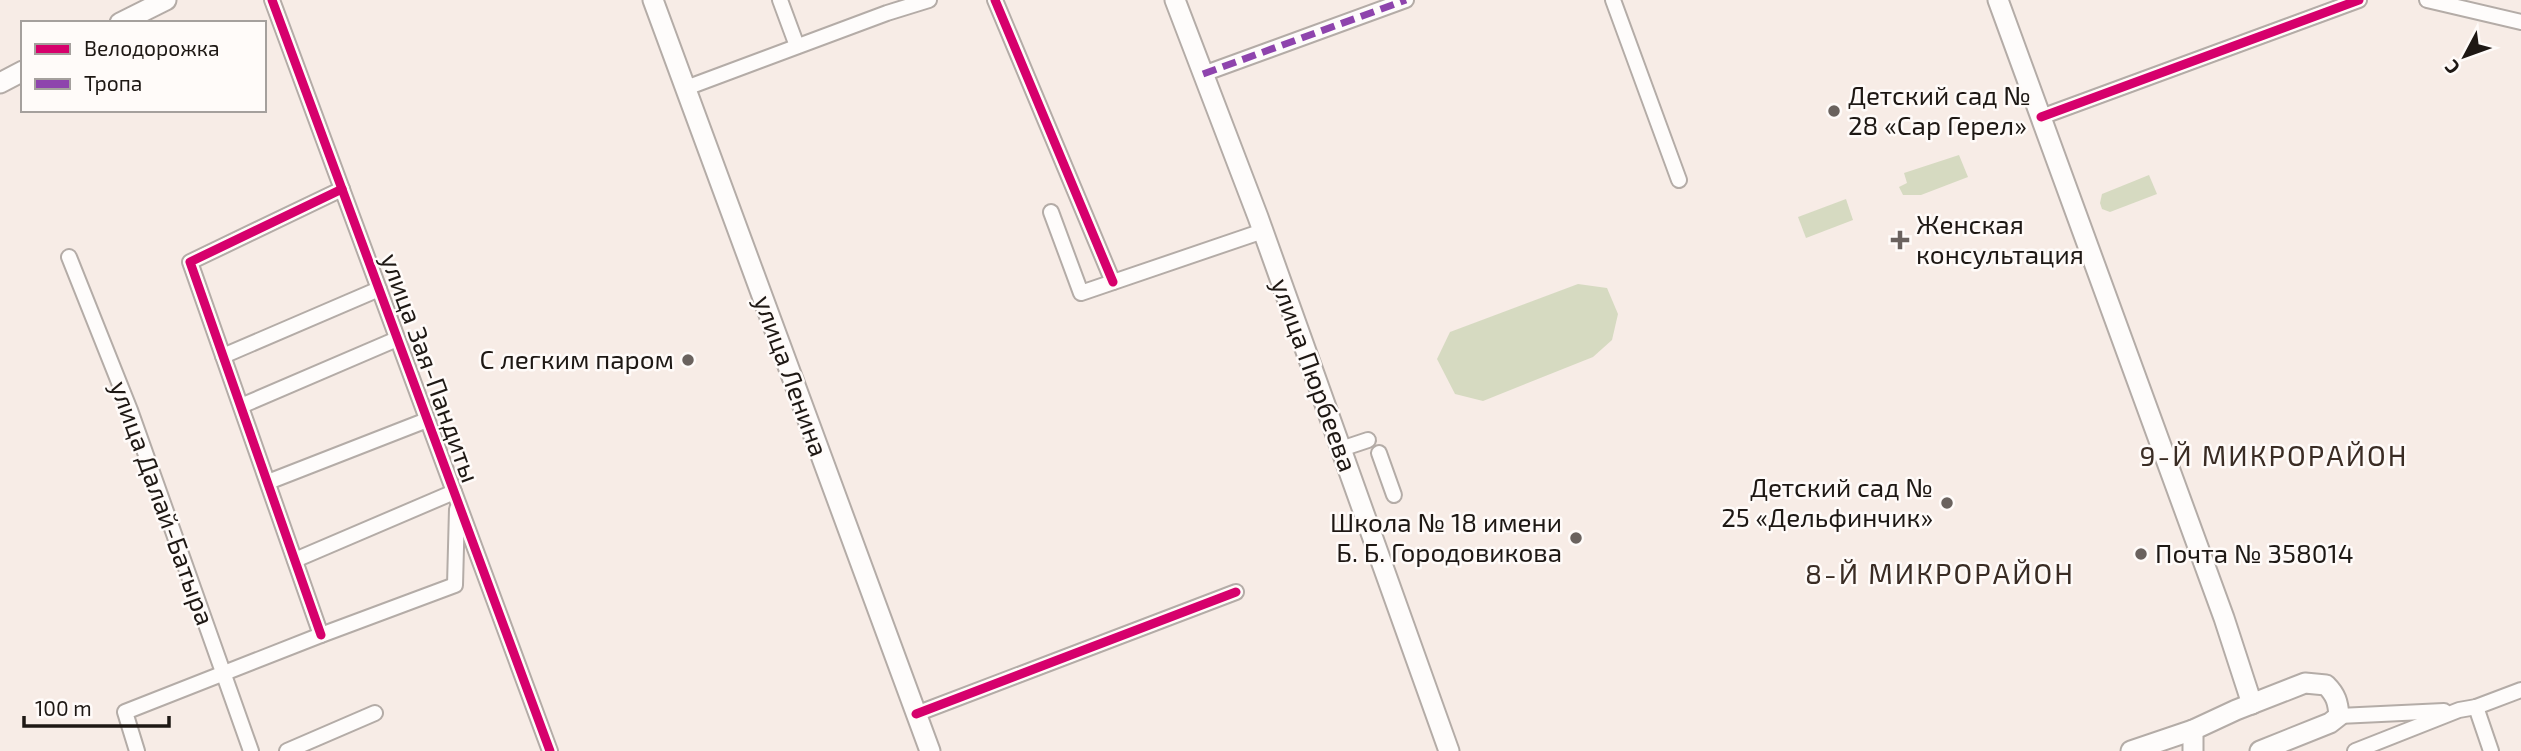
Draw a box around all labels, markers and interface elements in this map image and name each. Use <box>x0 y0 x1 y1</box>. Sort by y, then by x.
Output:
legend <box>21 21 266 112</box>
north arrow <box>2430 21 2500 91</box>
text: Велодорожка <box>84 35 220 60</box>
text: С <box>2439 56 2464 79</box>
text: Тропа <box>84 70 142 95</box>
place label: Детский сад № 28 «Сар Герел» <box>1848 79 2031 140</box>
marker: Детский сад № 28 «Сар Герел» <box>1826 103 1842 119</box>
place label: Женская консультация <box>1916 208 2084 270</box>
marker: Женская консультация <box>1890 230 1910 250</box>
street label: улица Зая-Пандиты <box>375 249 487 487</box>
street label: улица Пюрбеева <box>1265 274 1365 476</box>
street label: улица Ленина <box>748 291 836 461</box>
place label: С легким паром <box>480 343 674 374</box>
marker: С легким паром <box>680 352 696 368</box>
street label: улица Далай-Батыра <box>104 376 222 629</box>
district label: 9-Й МИКРОРАЙОН <box>2140 438 2408 472</box>
place label: Детский сад № 25 «Дельфинчик» <box>1721 471 1933 532</box>
marker: Детский сад № 25 «Дельфинчик» <box>1939 495 1955 511</box>
place label: Школа № 18 имени Б. Б. Городовикова <box>1330 506 1562 567</box>
marker: Школа № 18 имени Б. Б. Городовикова <box>1568 530 1584 546</box>
place label: Почта № 358014 <box>2155 537 2354 568</box>
marker: Почта № 358014 <box>2133 546 2149 562</box>
district label: 8-Й МИКРОРАЙОН <box>1805 556 2075 590</box>
scale bar <box>24 684 170 728</box>
text: 100 m <box>35 695 92 720</box>

